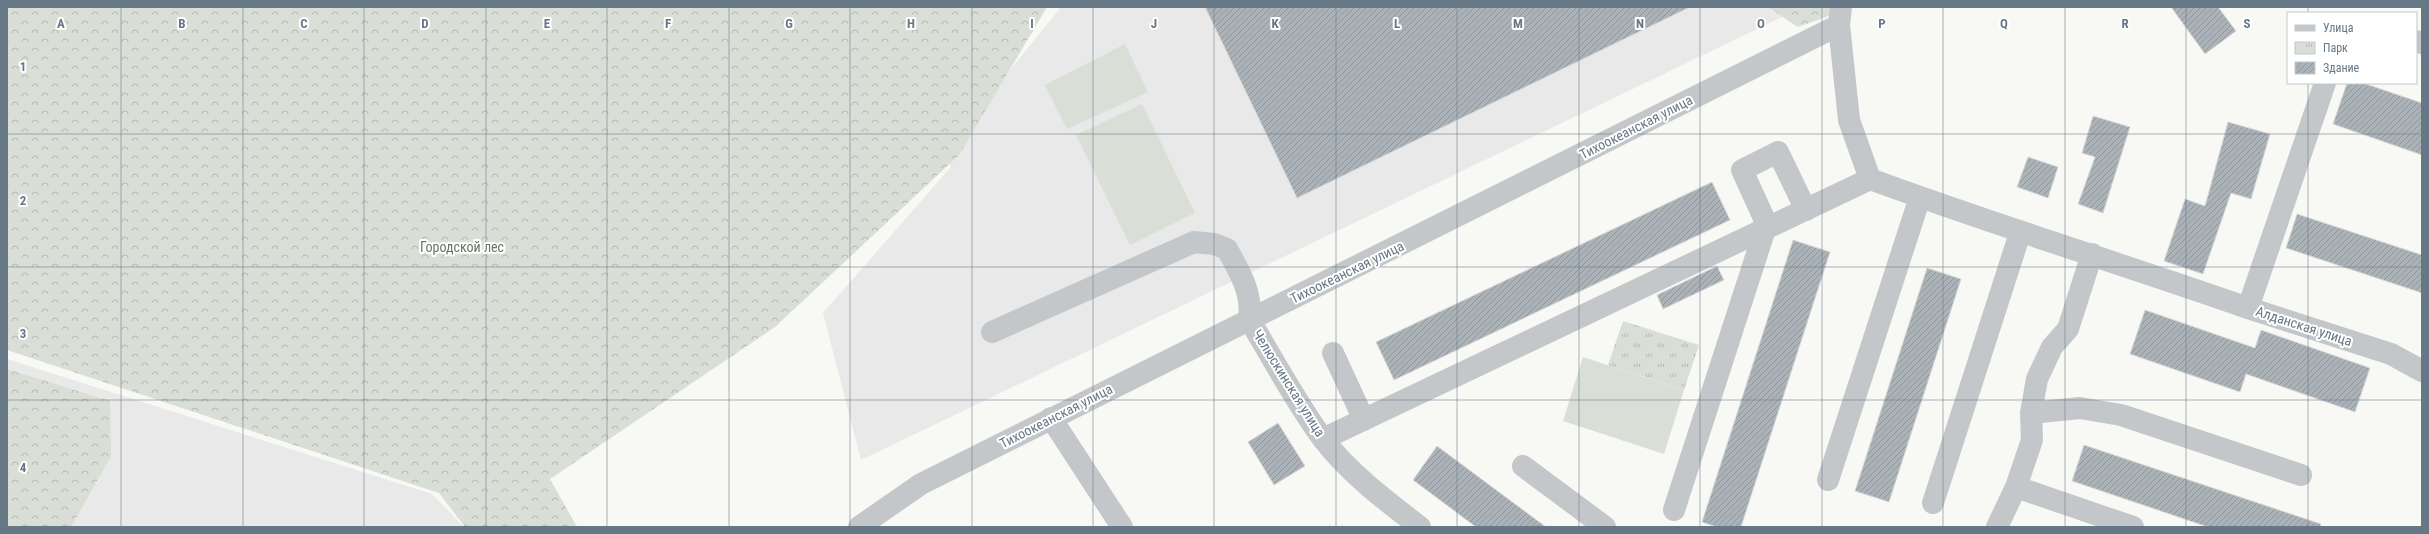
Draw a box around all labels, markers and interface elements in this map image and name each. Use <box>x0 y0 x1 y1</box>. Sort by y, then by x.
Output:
legend <box>2287 12 2417 84</box>
text: A <box>57 16 65 31</box>
text: B <box>178 16 186 31</box>
text: C <box>300 16 308 31</box>
text: D <box>421 16 429 31</box>
text: E <box>544 16 551 31</box>
text: F <box>665 16 671 31</box>
text: G <box>785 16 793 31</box>
text: H <box>907 16 915 31</box>
text: I <box>1030 16 1034 31</box>
text: J <box>1151 16 1157 31</box>
text: K <box>1271 16 1279 31</box>
text: L <box>1394 16 1400 31</box>
text: M <box>1513 16 1523 31</box>
text: N <box>1636 16 1644 31</box>
text: O <box>1757 16 1765 31</box>
text: P <box>1878 16 1886 31</box>
text: Q <box>2000 16 2008 31</box>
text: R <box>2121 16 2129 31</box>
text: S <box>2243 16 2251 31</box>
text: Улица <box>2323 21 2354 35</box>
text: Парк <box>2323 41 2348 55</box>
text: 1 <box>20 59 26 74</box>
text: Здание <box>2323 61 2360 75</box>
street label: Тихоокеанская улица <box>1577 92 1695 162</box>
text: 2 <box>20 193 27 208</box>
street label: Тихоокеанская улица <box>1288 238 1406 306</box>
park label: Городской лес <box>420 239 504 255</box>
street label: Алданская улица <box>2254 303 2354 349</box>
text: 3 <box>20 326 26 341</box>
street label: Челюскинская улица <box>1250 327 1328 439</box>
street label: Тихоокеанская улица <box>997 381 1115 451</box>
text: 4 <box>20 460 27 475</box>

